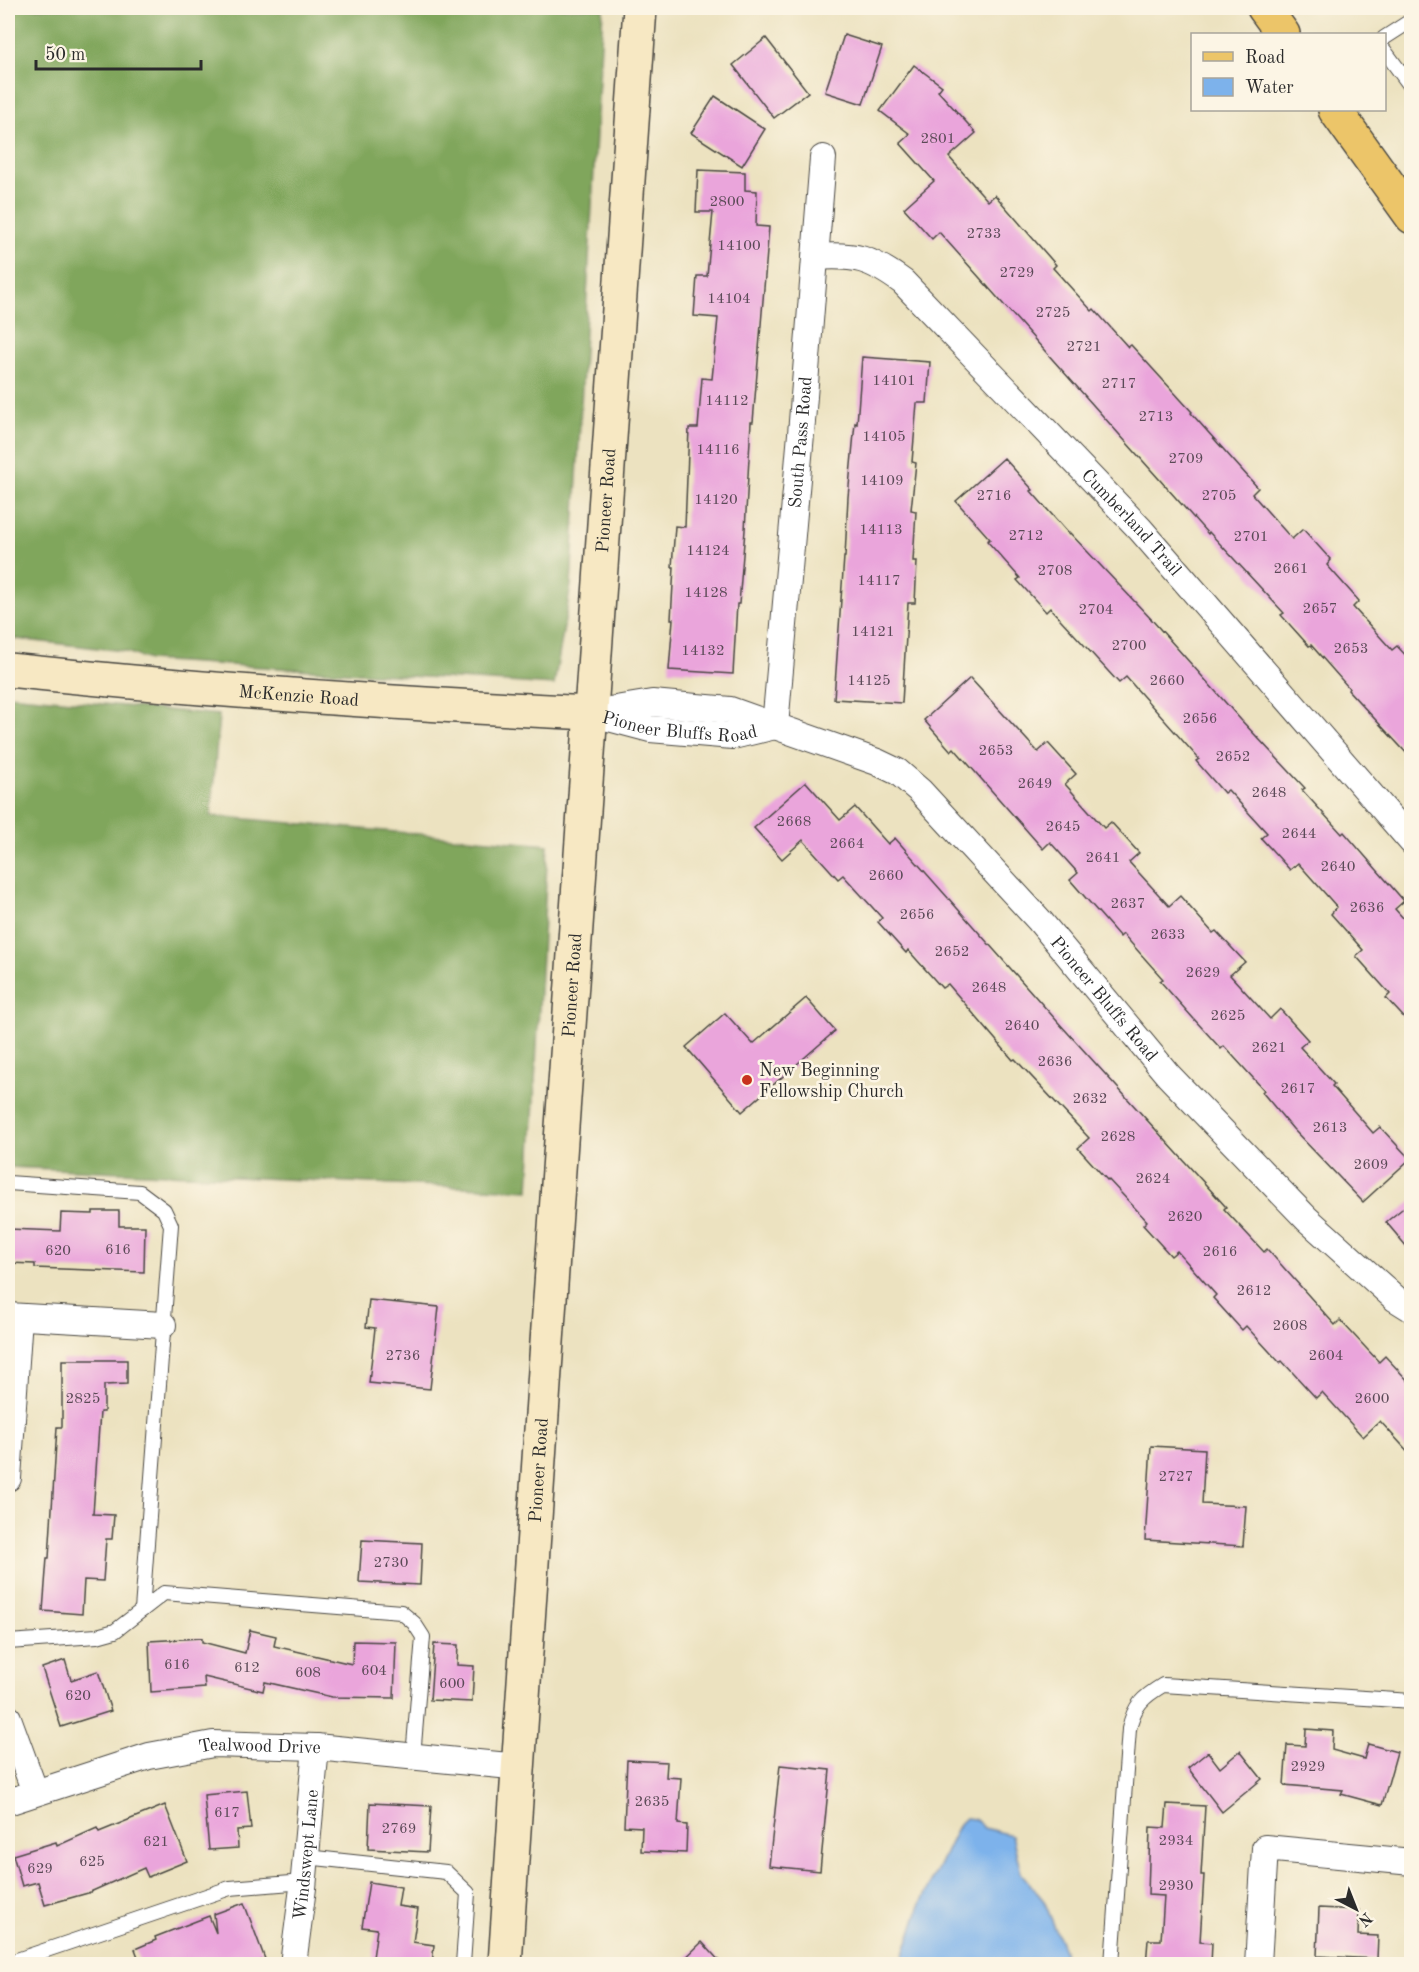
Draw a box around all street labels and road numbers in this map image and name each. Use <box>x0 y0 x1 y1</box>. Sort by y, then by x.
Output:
street label: South Pass Road <box>786 376 816 509</box>
street label: Pioneer Road <box>594 448 619 553</box>
street label: Cumberland Trail <box>1078 466 1184 580</box>
street label: McKenzie Road <box>238 683 360 710</box>
street label: Pioneer Bluffs Road <box>600 709 759 746</box>
street label: Pioneer Road <box>560 932 585 1038</box>
street label: Pioneer Bluffs Road <box>1047 933 1161 1065</box>
street label: Pioneer Road <box>527 1417 552 1523</box>
street label: Tealwood Drive <box>197 1736 321 1757</box>
street label: Windswept Lane <box>291 1789 322 1921</box>

